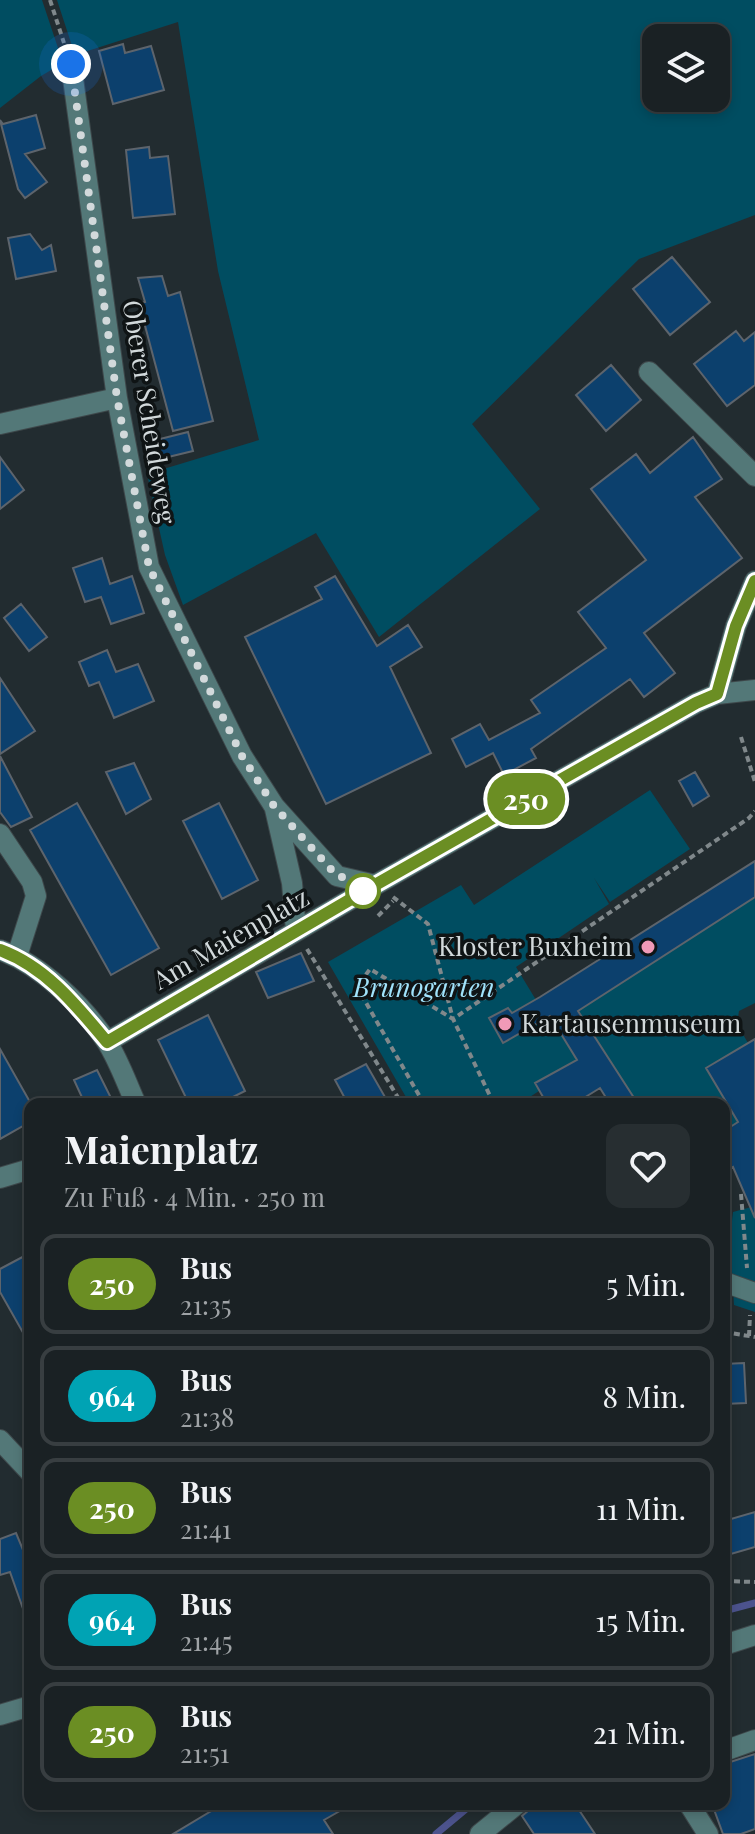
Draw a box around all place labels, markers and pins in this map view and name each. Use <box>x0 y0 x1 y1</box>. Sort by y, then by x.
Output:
unlabelled marker <box>346 874 380 908</box>
place label: Kloster Buxheim <box>438 928 632 963</box>
marker: Kloster Buxheim <box>639 938 657 956</box>
place label: Kartausenmuseum <box>521 1005 741 1040</box>
marker: Kartausenmuseum <box>496 1015 514 1033</box>

